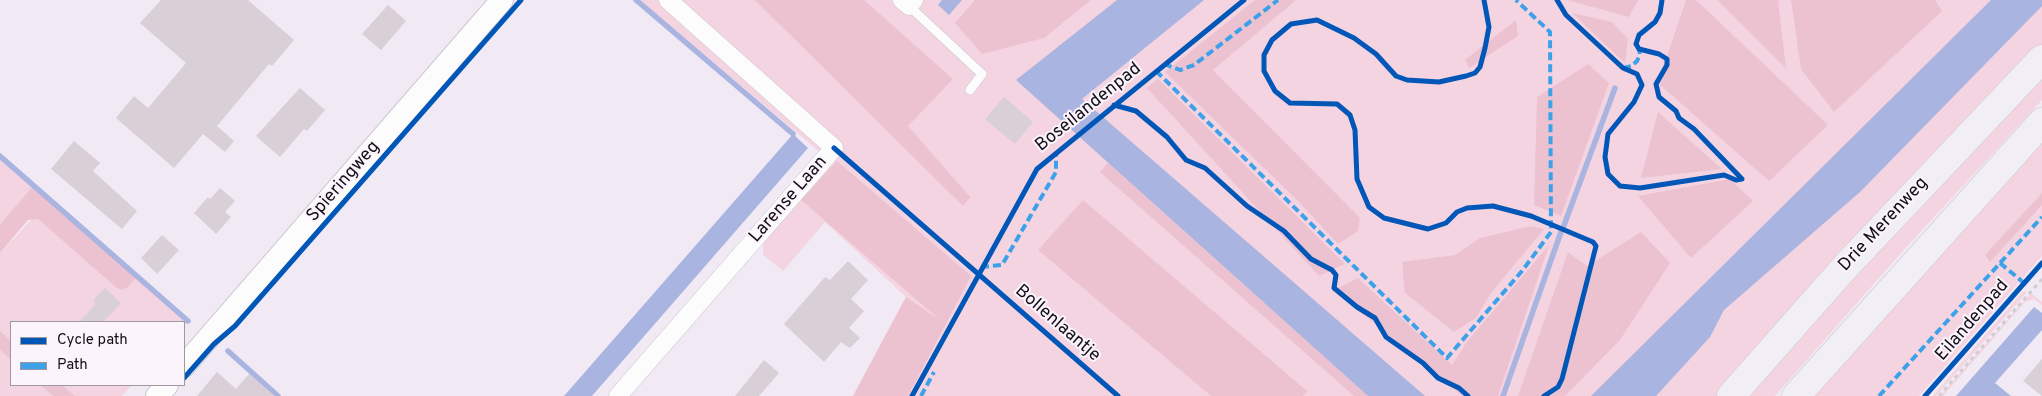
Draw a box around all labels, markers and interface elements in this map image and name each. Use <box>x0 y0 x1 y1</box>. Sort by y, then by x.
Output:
street label: Boseilandenpad <box>1032 59 1146 157</box>
street label: Spieringweg <box>303 137 385 227</box>
street label: Larense Laan <box>745 152 833 248</box>
street label: Drie Merenweg <box>1835 173 1933 277</box>
street label: Eilandenpad <box>1932 276 2014 366</box>
street label: Bollenlaantje <box>1010 281 1104 367</box>
legend <box>10 321 185 386</box>
text: Cycle path <box>57 331 128 350</box>
text: Path <box>57 356 88 375</box>

